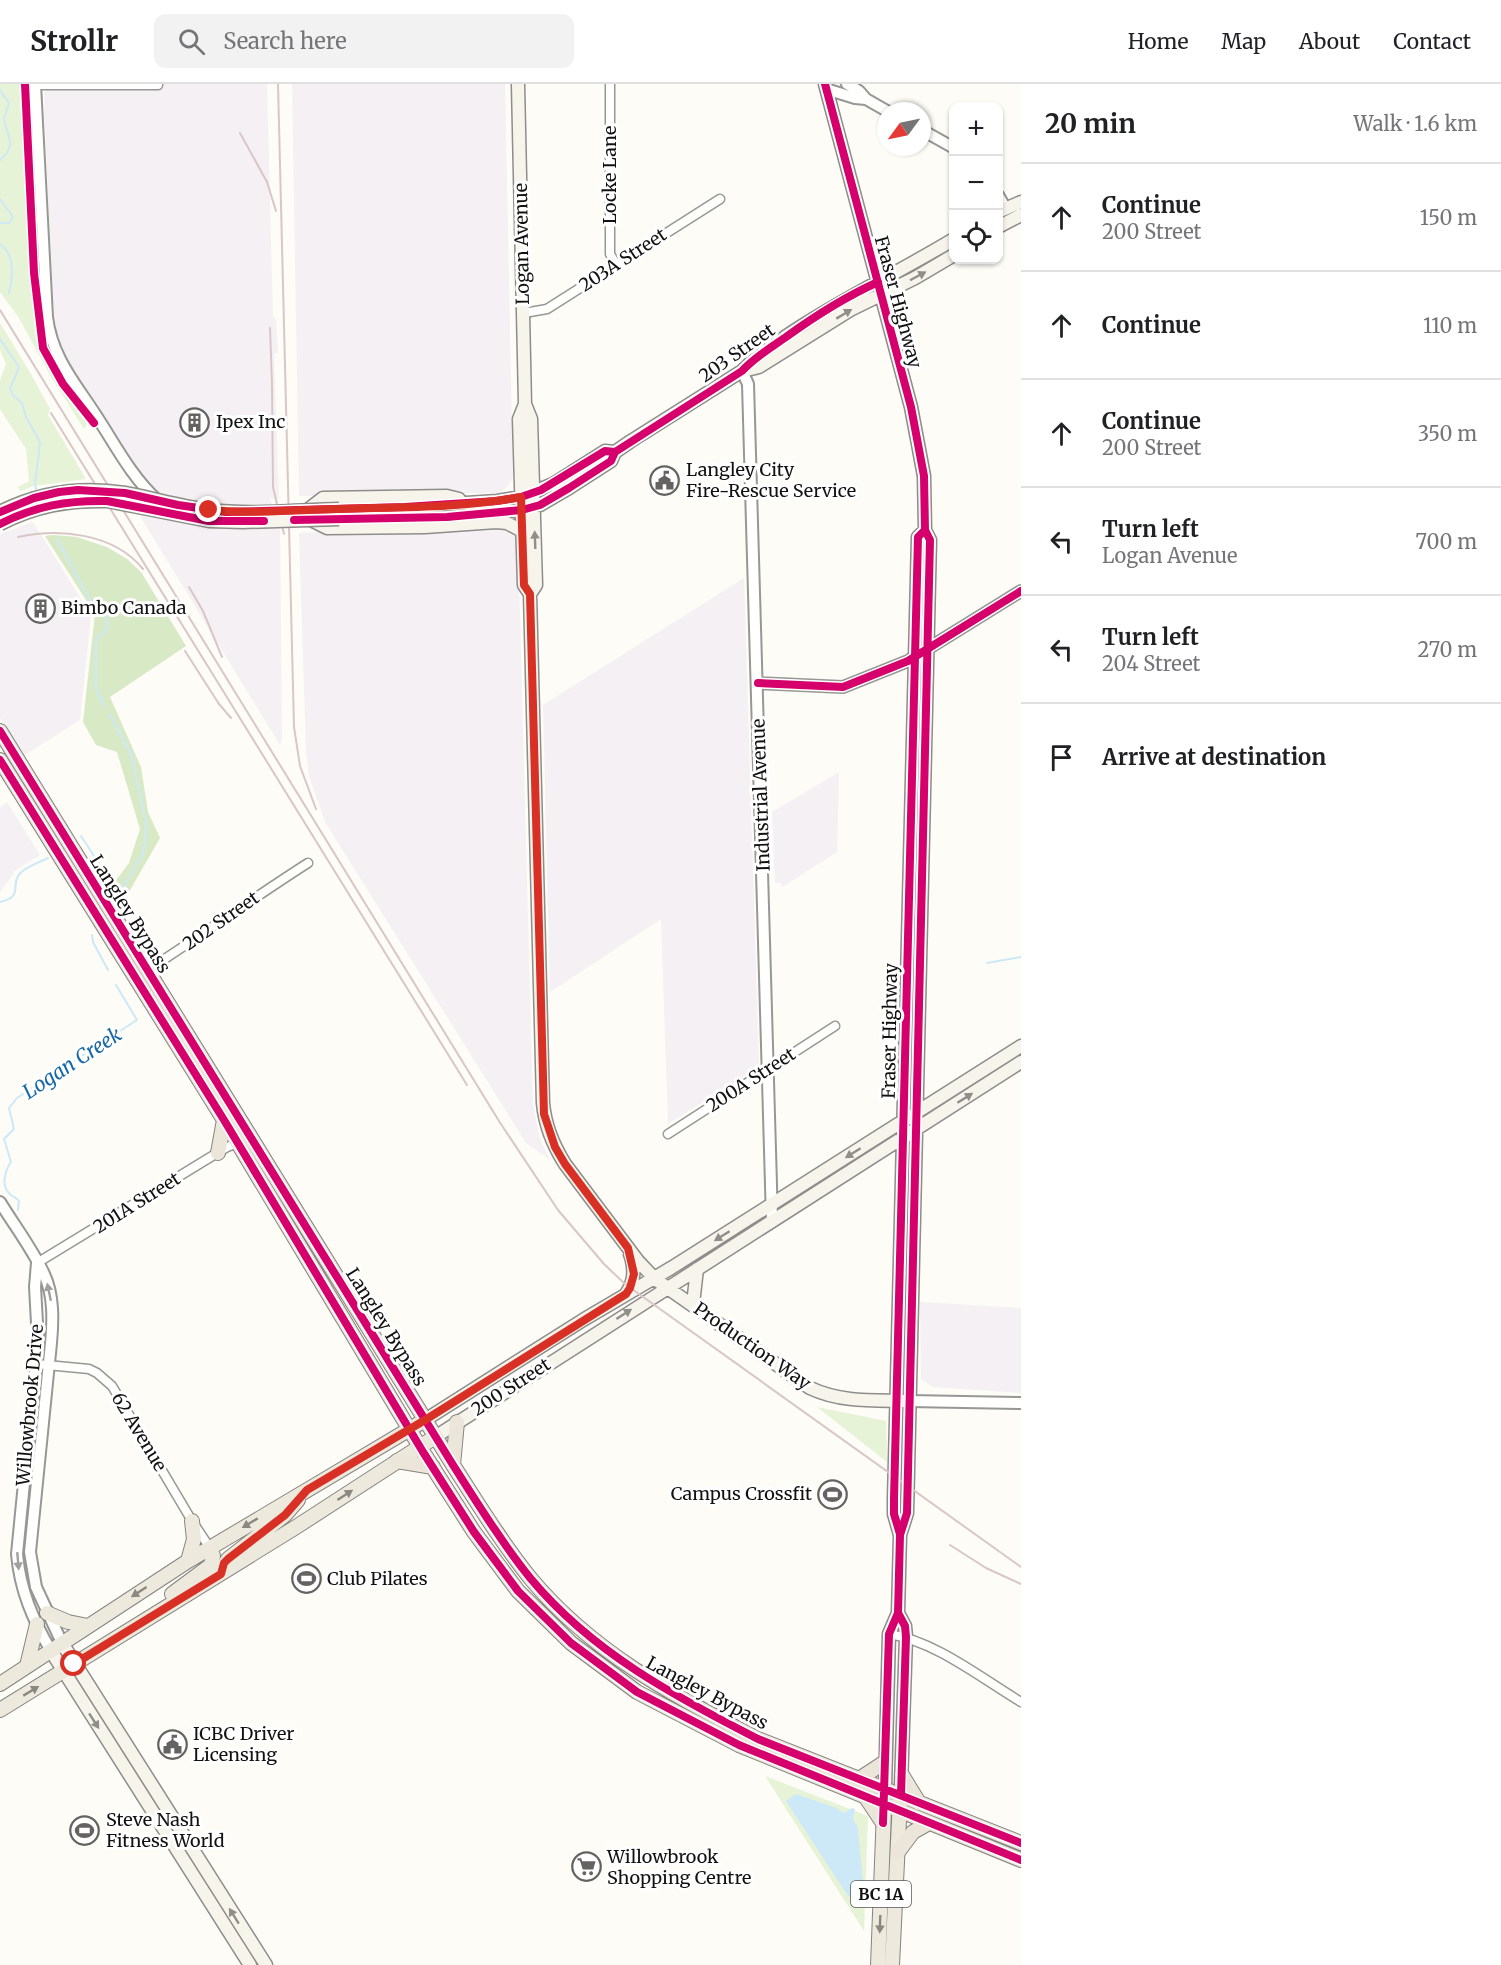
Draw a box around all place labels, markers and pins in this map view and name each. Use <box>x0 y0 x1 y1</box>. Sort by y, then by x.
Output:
building icon: Ipex Inc <box>179 406 211 438</box>
place label: Ipex Inc <box>216 410 285 433</box>
place label: Langley City Fire-Rescue Service <box>686 458 856 502</box>
public building icon: Langley City Fire-Rescue Service <box>649 464 681 496</box>
building icon: Bimbo Canada <box>24 592 56 624</box>
place label: Bimbo Canada <box>61 596 187 619</box>
sports icon: Campus Crossfit <box>817 1478 849 1510</box>
place label: Campus Crossfit <box>671 1482 812 1505</box>
sports icon: Club Pilates <box>290 1563 322 1595</box>
place label: Club Pilates <box>327 1567 428 1590</box>
place label: ICBC Driver Licensing <box>193 1722 294 1766</box>
public building icon: ICBC Driver Licensing <box>156 1728 188 1760</box>
place label: Steve Nash Fitness World <box>106 1808 225 1852</box>
sports icon: Steve Nash Fitness World <box>69 1814 101 1846</box>
place label: Willowbrook Shopping Centre <box>606 1845 752 1889</box>
supermarket icon: Willowbrook Shopping Centre <box>570 1851 602 1883</box>

